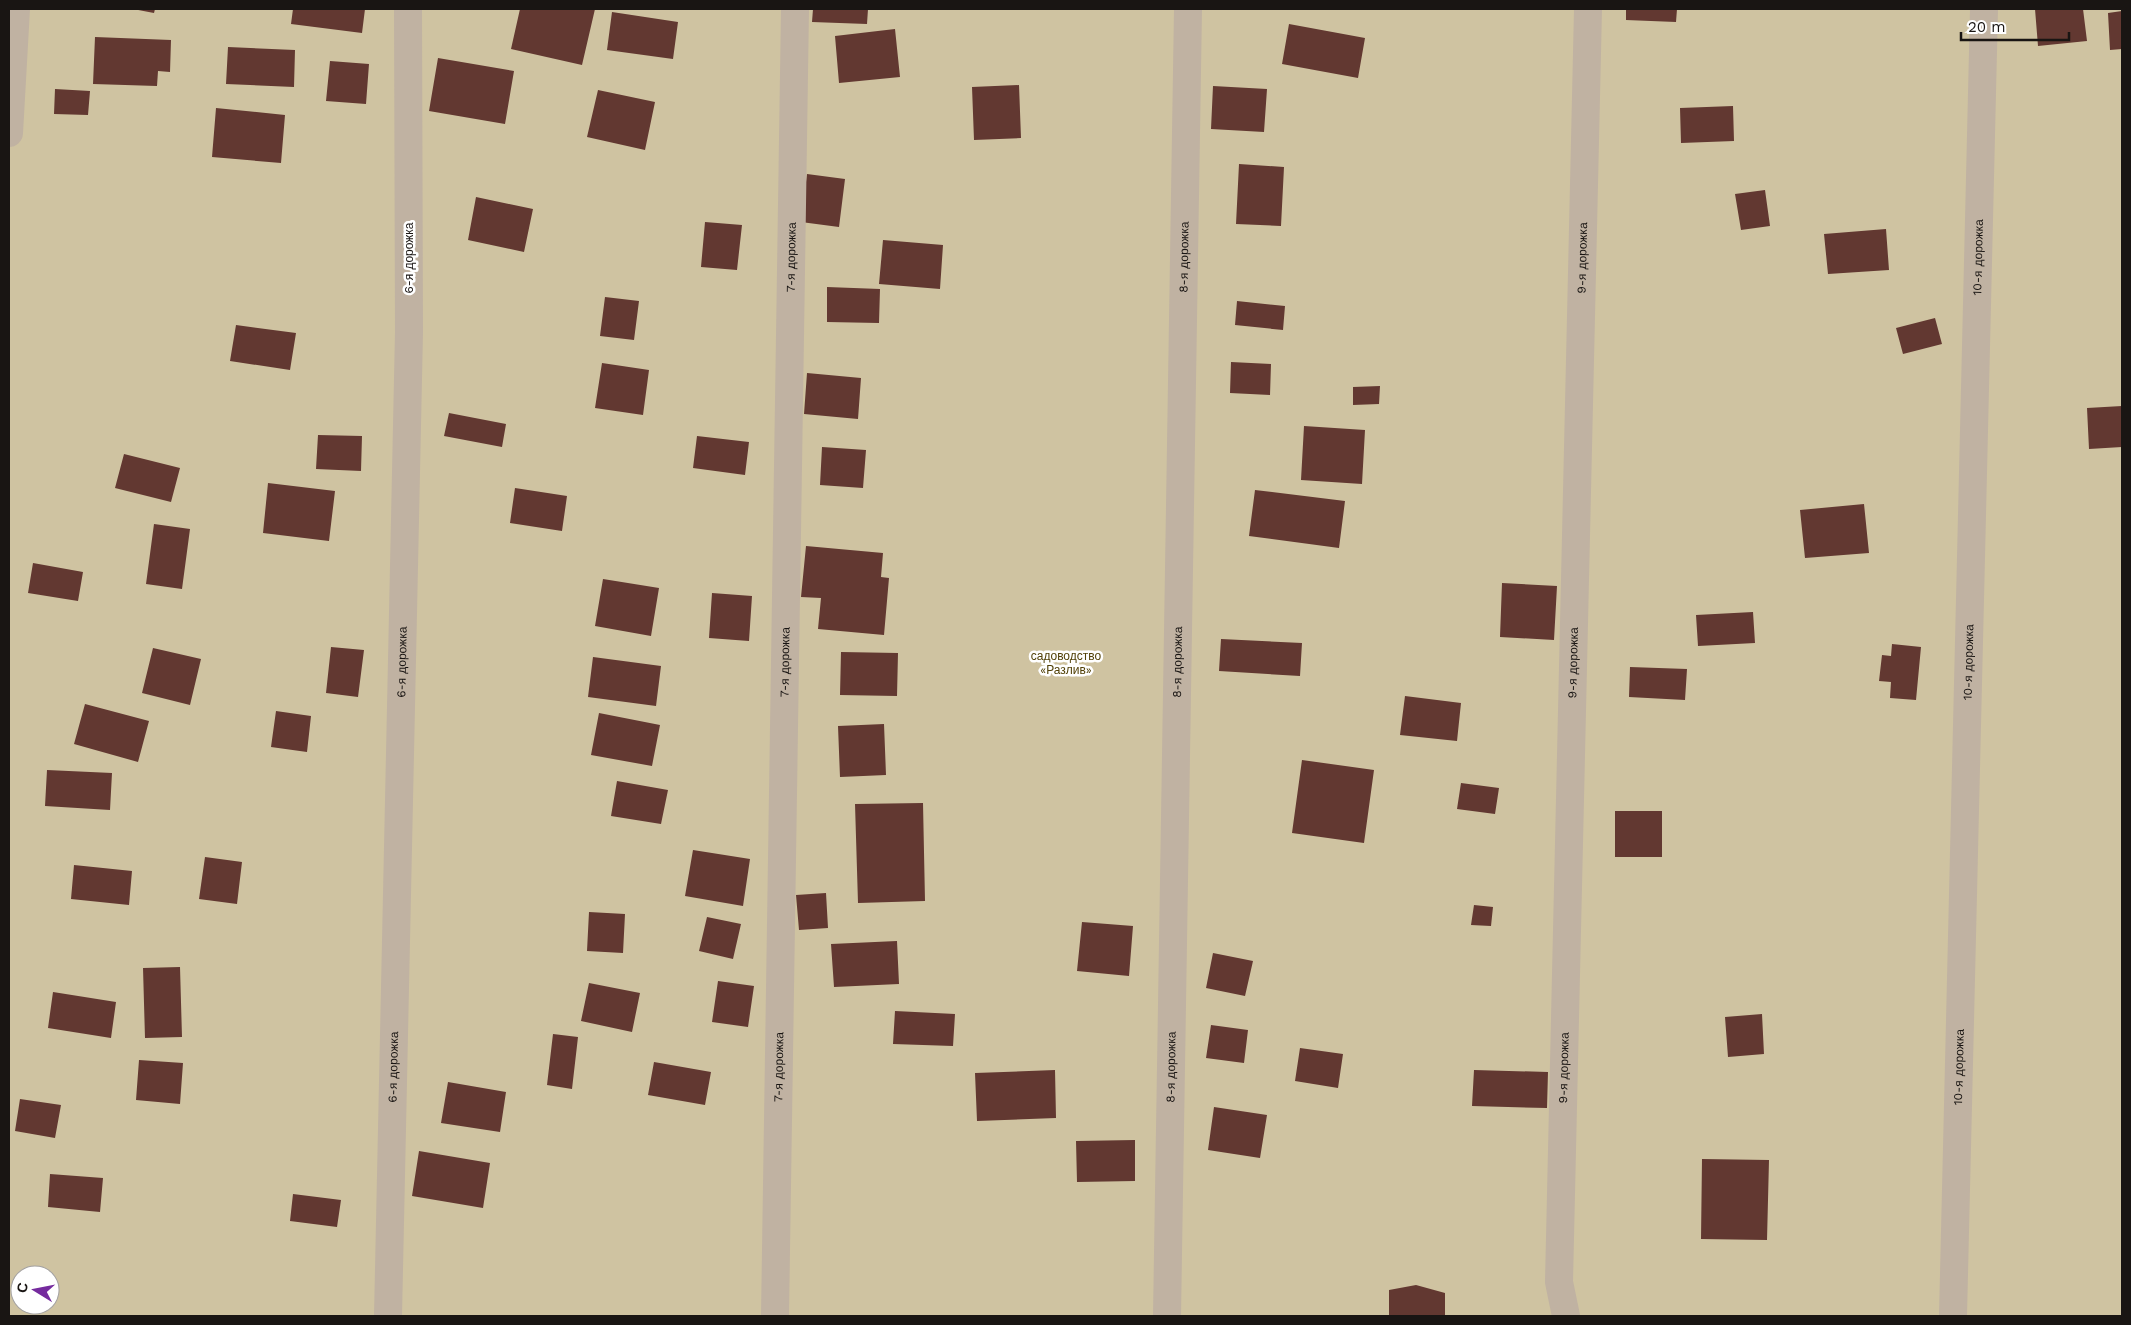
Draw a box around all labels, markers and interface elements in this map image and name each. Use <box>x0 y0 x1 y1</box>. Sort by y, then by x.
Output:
scale bar <box>1961 10 2068 42</box>
text: 20 m <box>1968 18 2006 36</box>
street label: 10-я дорожка <box>1970 219 1986 295</box>
street label: 8-я дорожка <box>1176 221 1192 293</box>
street label: 6-я дорожка <box>402 222 416 294</box>
street label: 7-я дорожка <box>784 222 799 292</box>
street label: 9-я дорожка <box>1575 222 1590 294</box>
street label: 10-я дорожка <box>1961 624 1976 700</box>
street label: 6-я дорожка <box>394 626 410 698</box>
street label: 8-я дорожка <box>1170 626 1185 698</box>
street label: 7-я дорожка <box>777 627 793 697</box>
street label: 9-я дорожка <box>1565 627 1581 699</box>
park label: садоводство «Разлив» <box>1031 649 1102 677</box>
street label: 10-я дорожка <box>1951 1029 1967 1105</box>
street label: 6-я дорожка <box>386 1031 401 1103</box>
street label: 8-я дорожка <box>1163 1031 1179 1103</box>
street label: 7-я дорожка <box>771 1032 786 1102</box>
street label: 9-я дорожка <box>1556 1032 1572 1104</box>
north arrow <box>10 1265 60 1315</box>
text: С <box>13 1281 31 1294</box>

